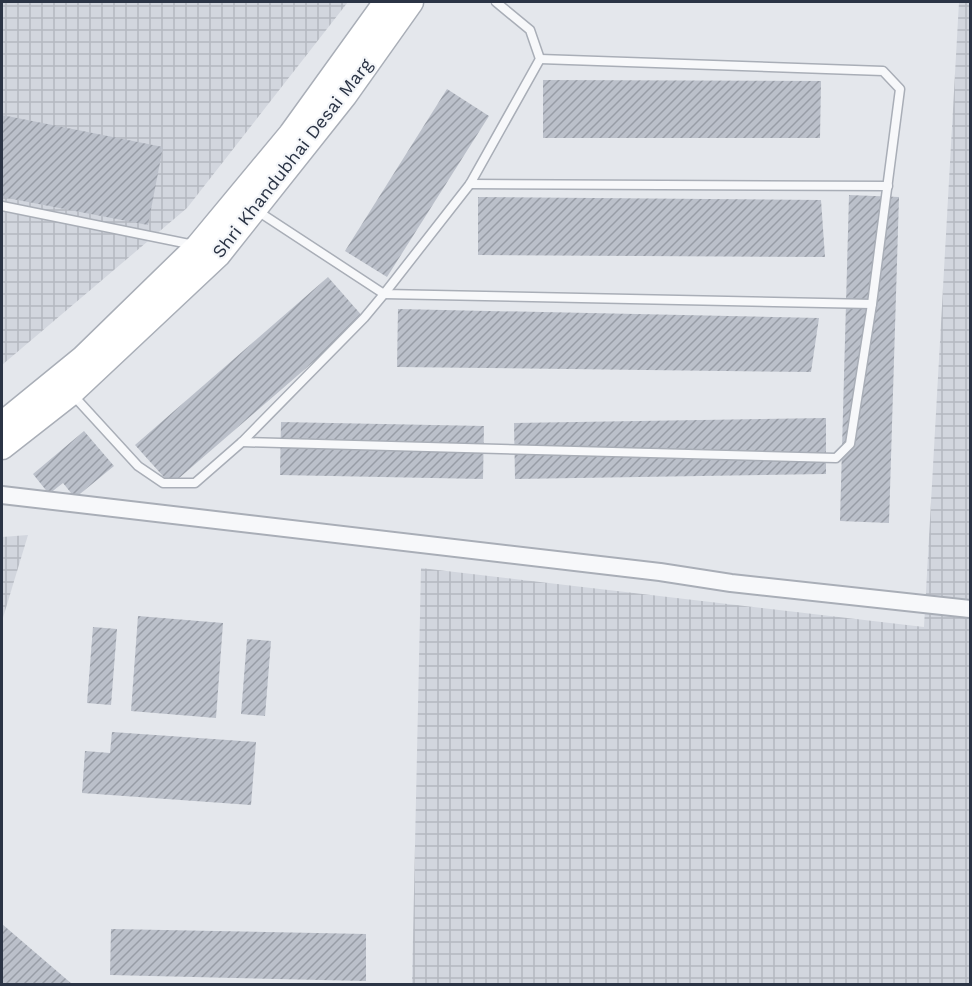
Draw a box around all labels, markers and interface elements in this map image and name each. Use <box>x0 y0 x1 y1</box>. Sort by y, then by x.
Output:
street label: Shri Khandubhai Desai Marg <box>208 54 377 262</box>

